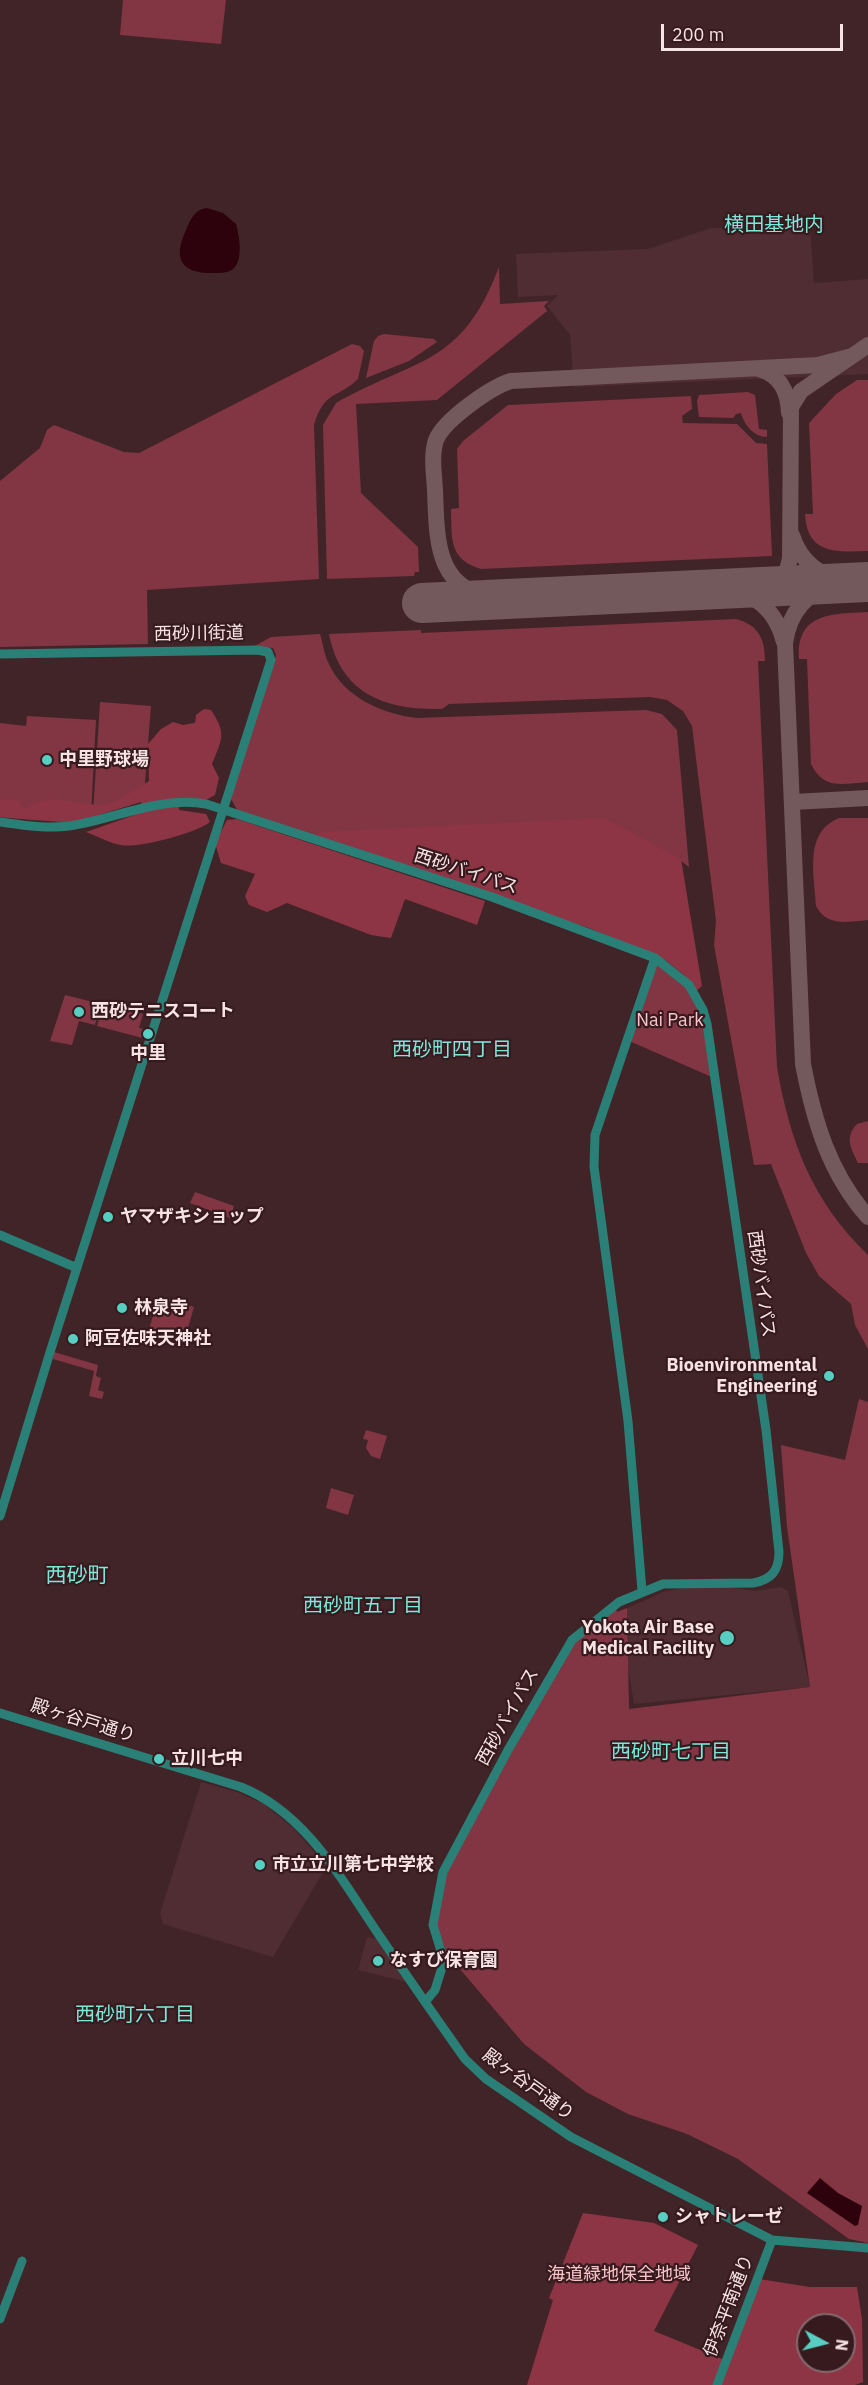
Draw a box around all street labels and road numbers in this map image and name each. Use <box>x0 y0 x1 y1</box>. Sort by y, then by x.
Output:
street label: 西砂川街道 <box>154 622 244 646</box>
street label: 西砂バイパス <box>411 845 521 899</box>
street label: 西砂バイパス <box>743 1229 779 1339</box>
street label: 西砂バイパス <box>472 1665 544 1769</box>
street label: 殿ヶ谷戸通り <box>28 1695 138 1747</box>
street label: 殿ヶ谷戸通り <box>478 2045 578 2125</box>
street label: 伊奈平南通り <box>700 2252 758 2360</box>

